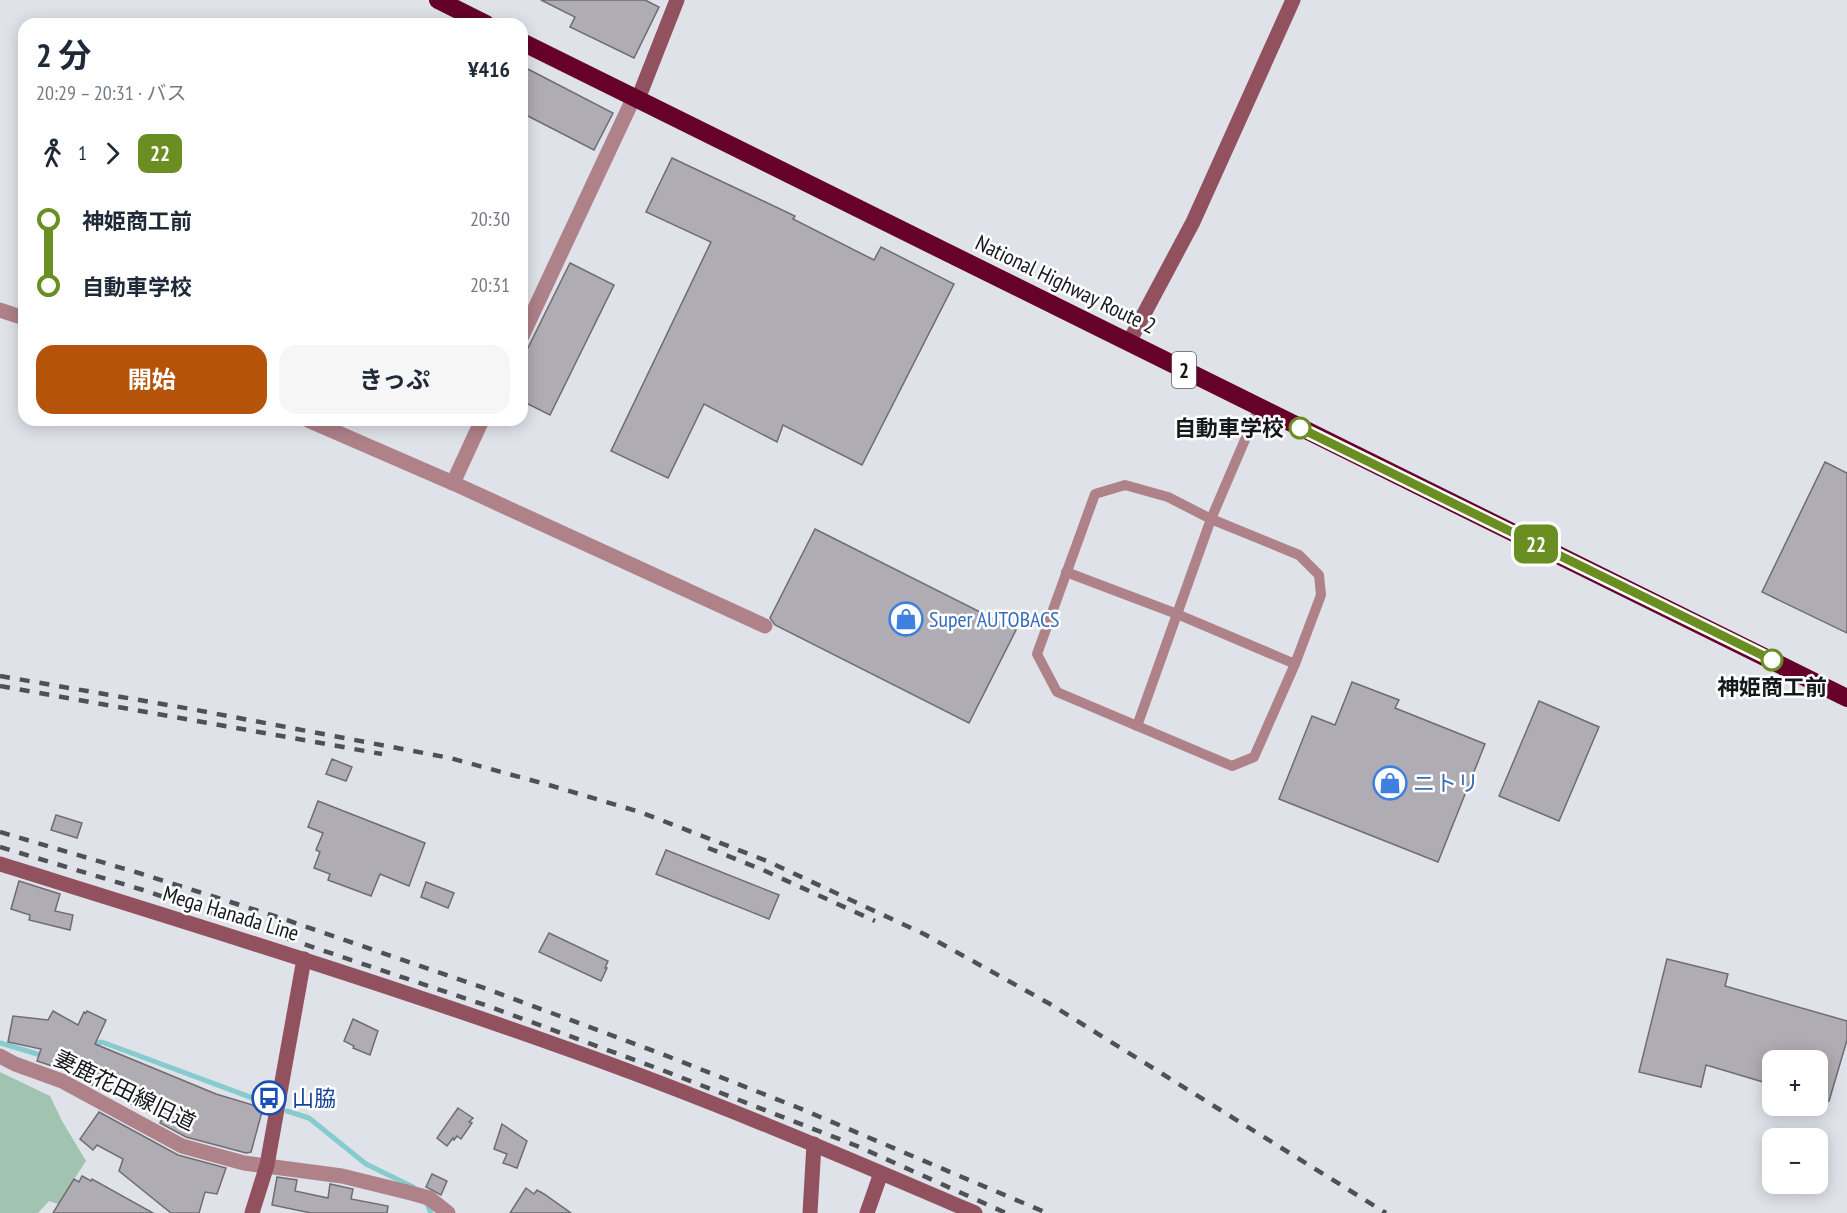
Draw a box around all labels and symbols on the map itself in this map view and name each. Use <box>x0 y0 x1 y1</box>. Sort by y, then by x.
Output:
street label: National Highway Route 2 <box>971 228 1161 340</box>
road number: 2 <box>1172 352 1196 388</box>
place label: 自動車学校 <box>1174 414 1284 442</box>
marker: 自動車学校 <box>1289 417 1311 439</box>
line badge: 22 <box>1509 524 1563 564</box>
shop icon: Super AUTOBACS <box>888 601 924 637</box>
place label: Super AUTOBACS <box>929 605 1059 633</box>
marker: 神姫商工前 <box>1761 649 1783 671</box>
place label: 神姫商工前 <box>1717 673 1827 701</box>
shop icon: ニトリ <box>1372 765 1408 801</box>
place label: ニトリ <box>1413 769 1479 797</box>
street label: Mega Hanada Line <box>160 879 302 947</box>
street label: 妻鹿花田線旧道 <box>50 1044 200 1136</box>
bus stop icon: 山脇 <box>251 1080 287 1116</box>
place label: 山脇 <box>292 1084 336 1112</box>

